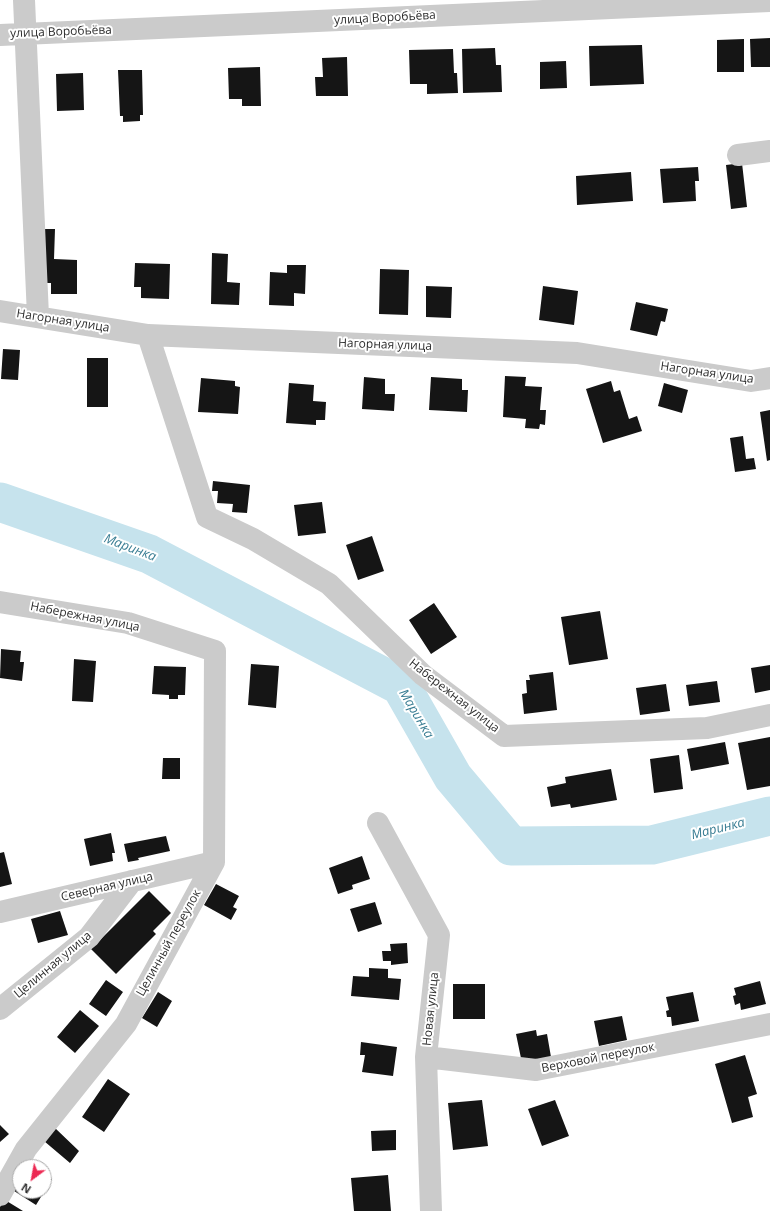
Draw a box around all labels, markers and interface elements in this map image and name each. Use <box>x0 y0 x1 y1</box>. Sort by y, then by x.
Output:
street label: улица Воробьёва <box>334 8 436 28</box>
street label: улица Воробьёва <box>10 23 112 41</box>
street label: Нагорная улица <box>15 307 111 335</box>
street label: Нагорная улица <box>338 336 432 354</box>
street label: Нагорная улица <box>659 359 755 387</box>
water label: Маринка <box>102 531 158 565</box>
street label: Набережная улица <box>29 599 141 635</box>
street label: Набережная улица <box>406 656 502 736</box>
water label: Маринка <box>395 687 437 741</box>
water label: Маринка <box>690 815 746 843</box>
street label: Северная улица <box>60 869 154 905</box>
street label: Целинный переулок <box>134 887 204 999</box>
street label: Целинная улица <box>11 929 95 1001</box>
street label: Новая улица <box>420 971 442 1047</box>
street label: Верховой переулок <box>540 1040 656 1076</box>
north arrow <box>12 1159 52 1199</box>
text: N <box>18 1180 34 1197</box>

